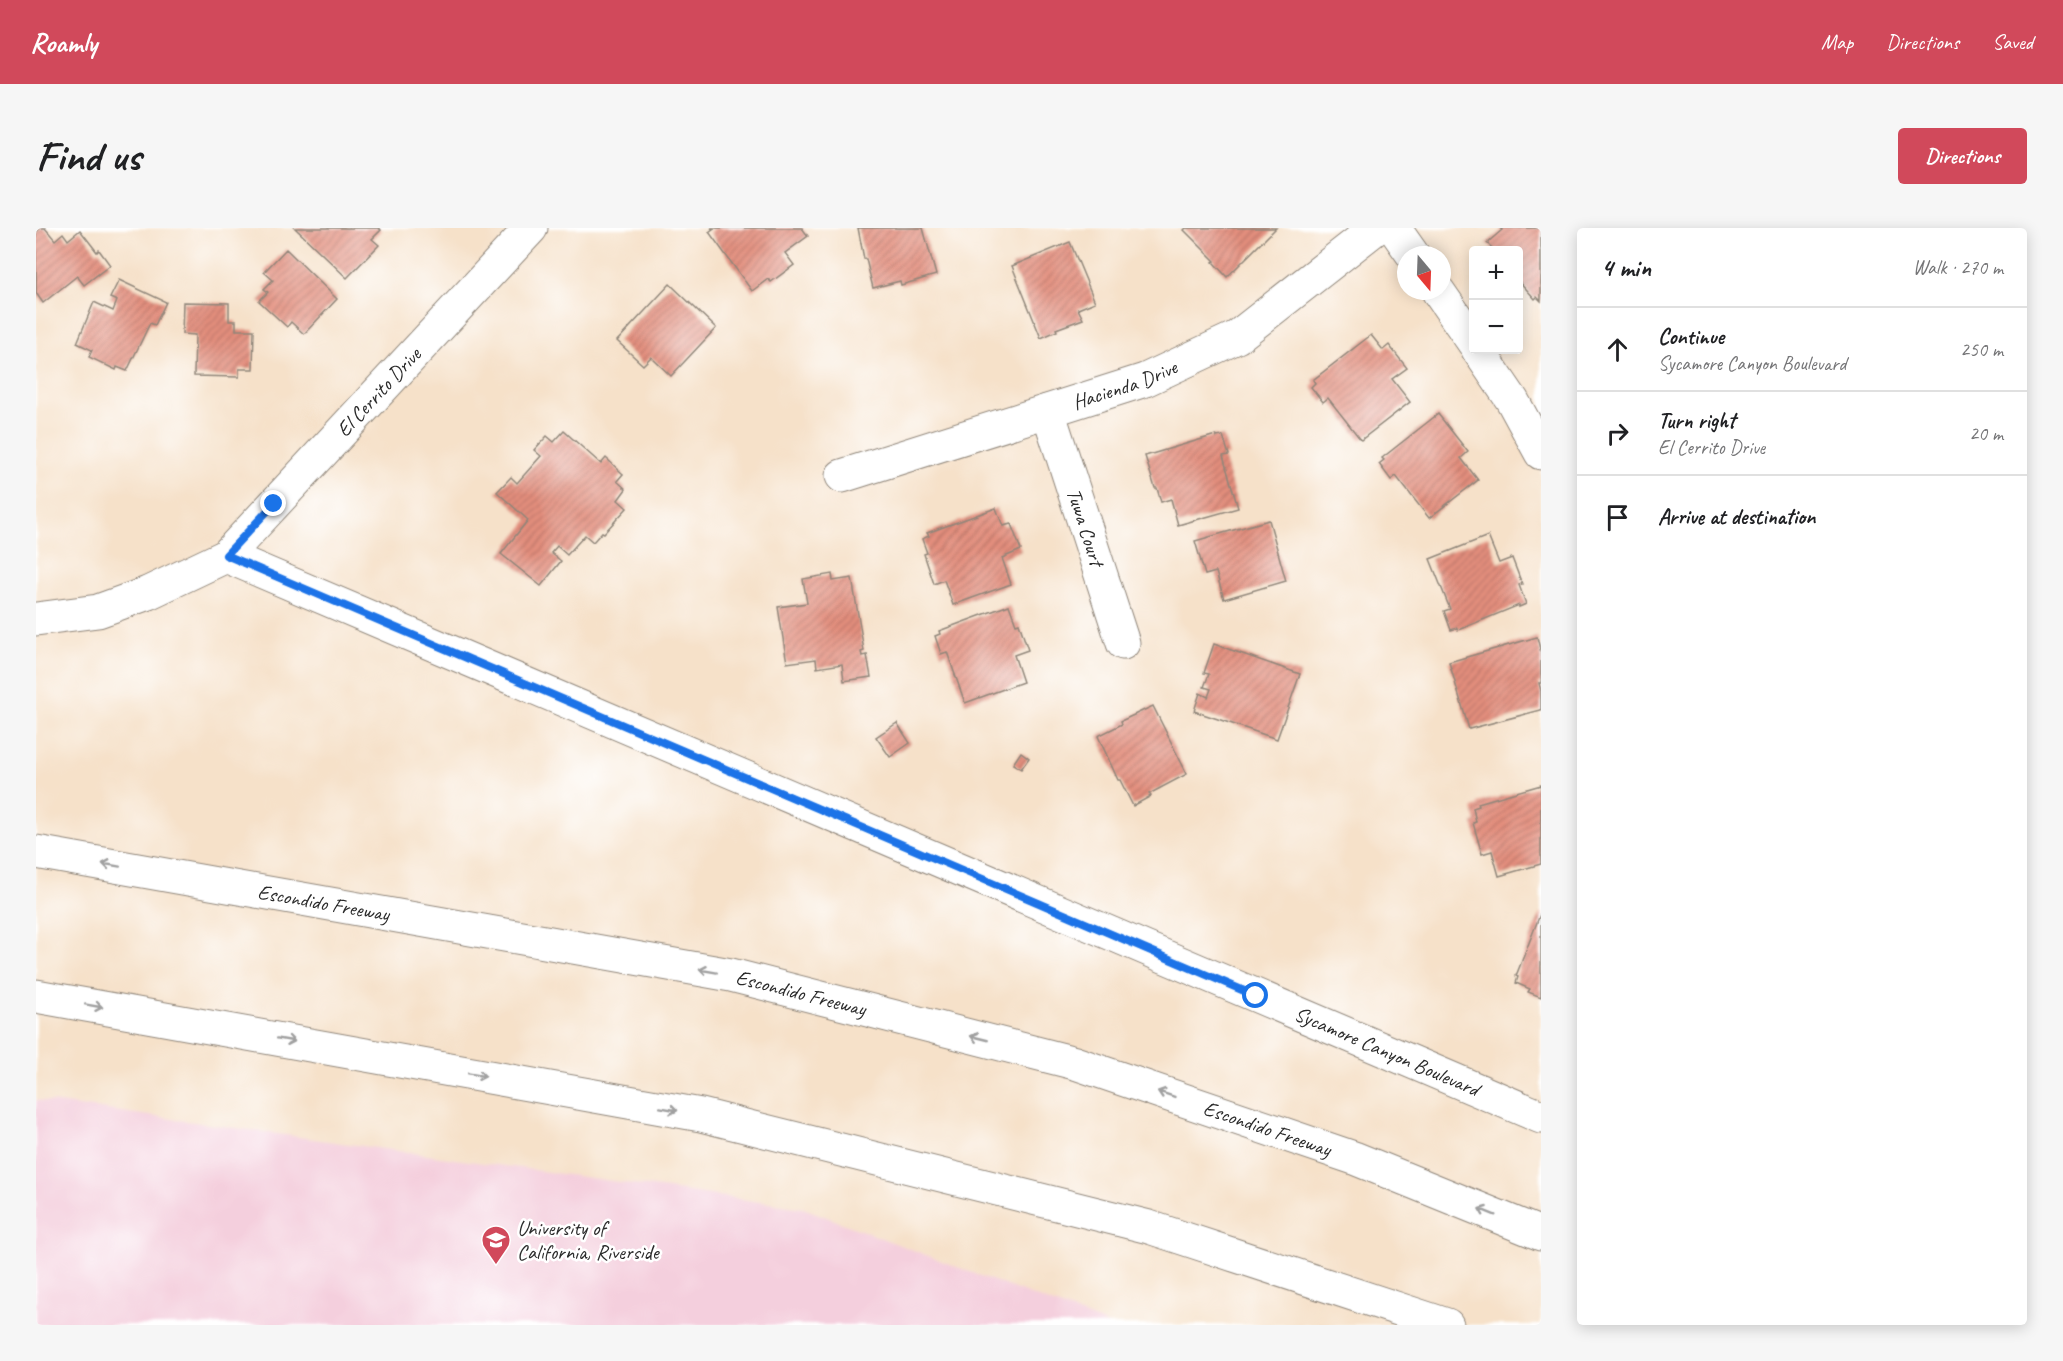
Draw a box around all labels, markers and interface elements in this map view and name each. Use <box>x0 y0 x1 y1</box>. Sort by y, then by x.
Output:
text: Roamly <box>30 25 97 60</box>
text: Map <box>1821 29 1853 55</box>
text: Directions <box>1886 29 1959 55</box>
text: Saved <box>1992 29 2033 55</box>
button: Directions <box>1898 128 2027 184</box>
text: Find us <box>36 130 141 183</box>
north arrow <box>1397 246 1451 300</box>
map controls <box>1469 246 1523 354</box>
button: + <box>1469 246 1523 300</box>
text: 4 min <box>1601 251 1651 284</box>
text: Walk · 270 m <box>1913 255 2003 280</box>
button: − <box>1469 300 1523 354</box>
text: Continue <box>1658 323 1724 351</box>
icon: ahead <box>1601 333 1634 366</box>
text: 250 m <box>1960 337 2003 362</box>
street label: El Cerrito Drive <box>331 341 427 442</box>
text: Sycamore Canyon Boulevard <box>1658 351 1846 376</box>
street label: Hacienda Drive <box>1069 353 1182 415</box>
text: Turn right <box>1658 407 1735 435</box>
icon: right <box>1601 417 1634 450</box>
text: 20 m <box>1969 421 2003 446</box>
text: El Cerrito Drive <box>1658 435 1765 460</box>
street label: Tuwa Court <box>1061 485 1111 572</box>
route end <box>260 490 286 516</box>
icon: arrive <box>1601 501 1634 534</box>
text: Arrive at destination <box>1658 503 1815 531</box>
one-way arrow <box>102 859 122 870</box>
street label: Escondido Freeway <box>256 879 393 928</box>
street label: Escondido Freeway <box>733 964 870 1022</box>
one-way arrow <box>699 966 719 977</box>
route start <box>1242 982 1268 1008</box>
street label: Sycamore Canyon Boulevard <box>1291 1000 1486 1103</box>
one-way arrow <box>83 1001 103 1012</box>
one-way arrow <box>970 1032 989 1044</box>
one-way arrow <box>275 1035 295 1046</box>
one-way arrow <box>467 1070 487 1081</box>
one-way arrow <box>1157 1087 1176 1098</box>
street label: Escondido Freeway <box>1200 1095 1336 1163</box>
one-way arrow <box>659 1104 679 1115</box>
one-way arrow <box>1478 1206 1497 1217</box>
place label: University of California, Riverside <box>517 1215 661 1265</box>
school or university icon: University of California, Riverside <box>480 1224 512 1266</box>

